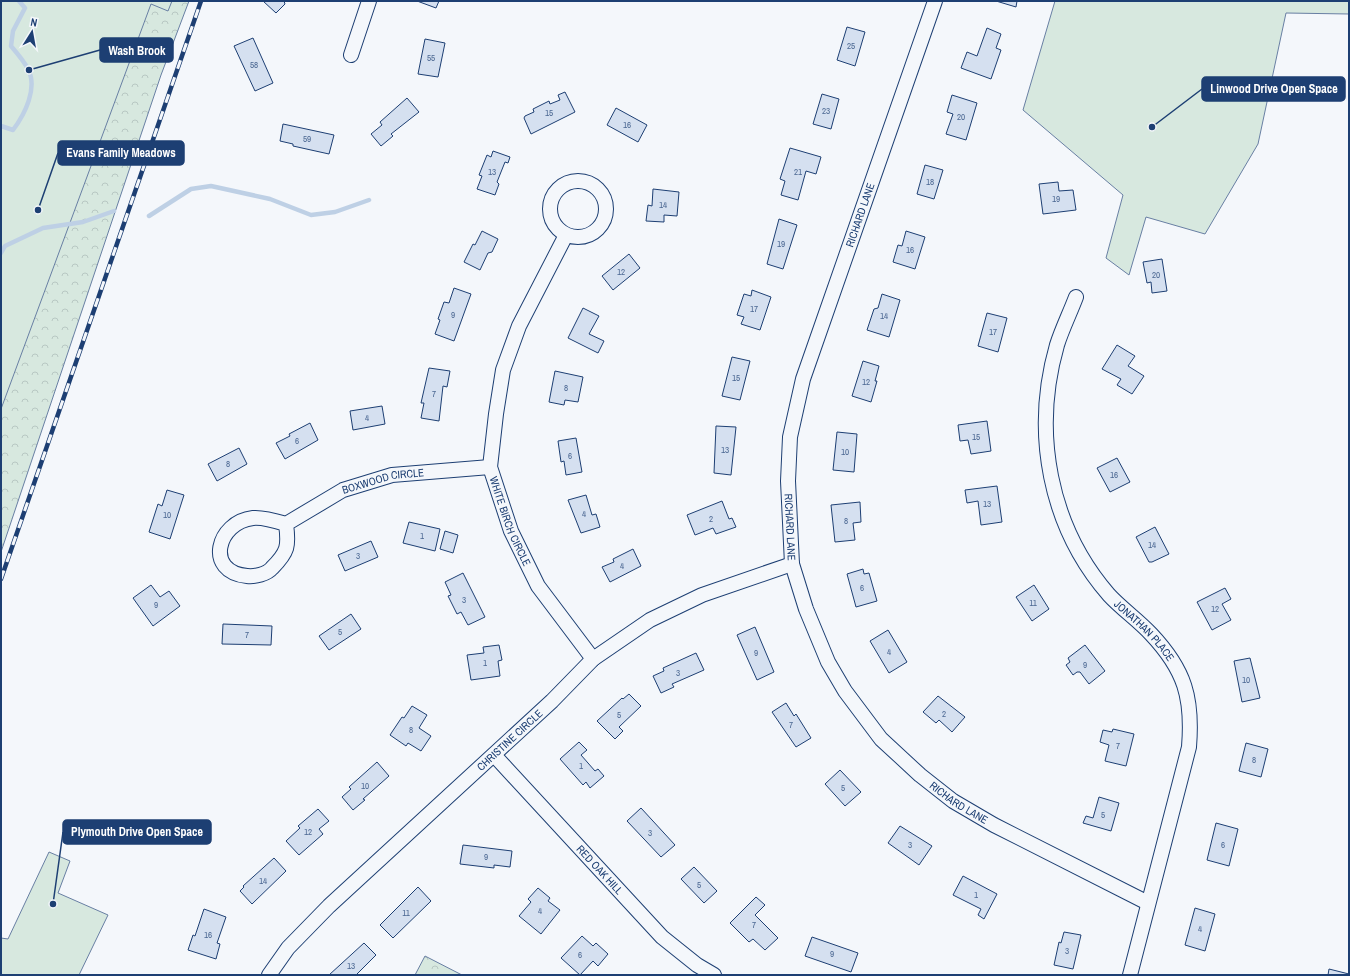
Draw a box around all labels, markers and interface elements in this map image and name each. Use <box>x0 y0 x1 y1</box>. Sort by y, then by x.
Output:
north arrow <box>12 12 52 52</box>
text: N <box>29 15 38 30</box>
callout: Wash Brook <box>100 38 173 62</box>
house number: 25 <box>847 40 855 52</box>
text: Wash Brook <box>108 43 166 59</box>
house number: 55 <box>427 52 435 64</box>
house number: 58 <box>250 59 258 71</box>
callout: Linwood Drive Open Space <box>1202 77 1345 101</box>
text: Linwood Drive Open Space <box>1210 81 1338 97</box>
house number: 23 <box>822 105 830 117</box>
house number: 15 <box>545 107 553 119</box>
house number: 20 <box>957 111 965 123</box>
house number: 16 <box>623 119 631 131</box>
house number: 59 <box>303 133 311 145</box>
callout: Evans Family Meadows <box>58 141 184 165</box>
text: Evans Family Meadows <box>66 145 176 161</box>
house number: 13 <box>488 166 496 178</box>
house number: 21 <box>794 166 802 178</box>
house number: 18 <box>926 176 934 188</box>
street label: RICHARD LANE <box>842 181 878 249</box>
house number: 19 <box>1052 193 1060 205</box>
house number: 14 <box>659 199 667 211</box>
house number: 19 <box>777 238 785 250</box>
house number: 16 <box>906 244 914 256</box>
house number: 12 <box>617 266 625 278</box>
house number: 20 <box>1152 269 1160 281</box>
house number: 17 <box>750 303 758 315</box>
house number: 9 <box>451 309 455 321</box>
house number: 14 <box>880 310 888 322</box>
house number: 17 <box>989 326 997 338</box>
house number: 15 <box>732 372 740 384</box>
house number: 12 <box>862 376 870 388</box>
house number: 8 <box>564 382 568 394</box>
house number: 7 <box>432 388 436 400</box>
house number: 4 <box>365 412 369 424</box>
house number: 15 <box>972 431 980 443</box>
house number: 6 <box>295 435 299 447</box>
house number: 13 <box>721 444 729 456</box>
house number: 10 <box>841 446 849 458</box>
house number: 6 <box>568 450 572 462</box>
house number: 8 <box>226 458 230 470</box>
street label: BOXWOOD CIRCLE <box>340 465 424 497</box>
house number: 16 <box>1110 469 1118 481</box>
street label: WHITE BIRCH CIRCLE <box>487 475 534 568</box>
street label: RICHARD LANE <box>782 493 799 561</box>
house number: 13 <box>983 498 991 510</box>
house number: 4 <box>582 508 586 520</box>
house number: 10 <box>163 509 171 521</box>
house number: 2 <box>709 513 713 525</box>
house number: 8 <box>844 515 848 527</box>
house number: 1 <box>420 530 424 542</box>
house number: 14 <box>1148 539 1156 551</box>
house number: 3 <box>356 550 360 562</box>
house number: 4 <box>620 560 624 572</box>
house number: 6 <box>860 582 864 594</box>
house number: 3 <box>462 594 466 606</box>
house number: 11 <box>1029 597 1037 609</box>
street label: JONATHAN PLACE <box>1111 597 1177 664</box>
house number: 9 <box>154 599 158 611</box>
house number: 12 <box>1211 603 1219 615</box>
house number: 5 <box>338 626 342 638</box>
house number: 7 <box>245 629 249 641</box>
house number: 4 <box>887 646 891 658</box>
house number: 9 <box>754 647 758 659</box>
house number: 1 <box>483 657 487 669</box>
house number: 9 <box>1083 659 1087 671</box>
house number: 3 <box>676 667 680 679</box>
house number: 10 <box>1242 674 1250 686</box>
street label: CHRISTINE CIRCLE <box>474 706 545 774</box>
house number: 2 <box>942 708 946 720</box>
house number: 5 <box>617 709 621 721</box>
house number: 7 <box>789 719 793 731</box>
house number: 8 <box>409 724 413 736</box>
house number: 7 <box>1116 740 1120 752</box>
house number: 8 <box>1252 754 1256 766</box>
house number: 1 <box>579 760 583 772</box>
street label: RICHARD LANE <box>927 778 991 827</box>
house number: 10 <box>361 780 369 792</box>
house number: 5 <box>841 782 845 794</box>
house number: 5 <box>1101 809 1105 821</box>
callout: Plymouth Drive Open Space <box>63 820 211 844</box>
text: Plymouth Drive Open Space <box>71 824 203 840</box>
house number: 12 <box>304 826 312 838</box>
house number: 3 <box>648 827 652 839</box>
house number: 3 <box>908 839 912 851</box>
house number: 6 <box>1221 839 1225 851</box>
street label: RED OAK HILL <box>574 842 626 897</box>
house number: 9 <box>484 851 488 863</box>
house number: 14 <box>259 875 267 887</box>
house number: 5 <box>697 879 701 891</box>
house number: 1 <box>974 889 978 901</box>
house number: 4 <box>538 905 542 917</box>
house number: 11 <box>402 907 410 919</box>
house number: 7 <box>752 919 756 931</box>
house number: 4 <box>1198 923 1202 935</box>
house number: 16 <box>204 929 212 941</box>
house number: 3 <box>1065 945 1069 957</box>
house number: 9 <box>830 948 834 960</box>
house number: 6 <box>578 949 582 961</box>
house number: 13 <box>347 960 355 972</box>

